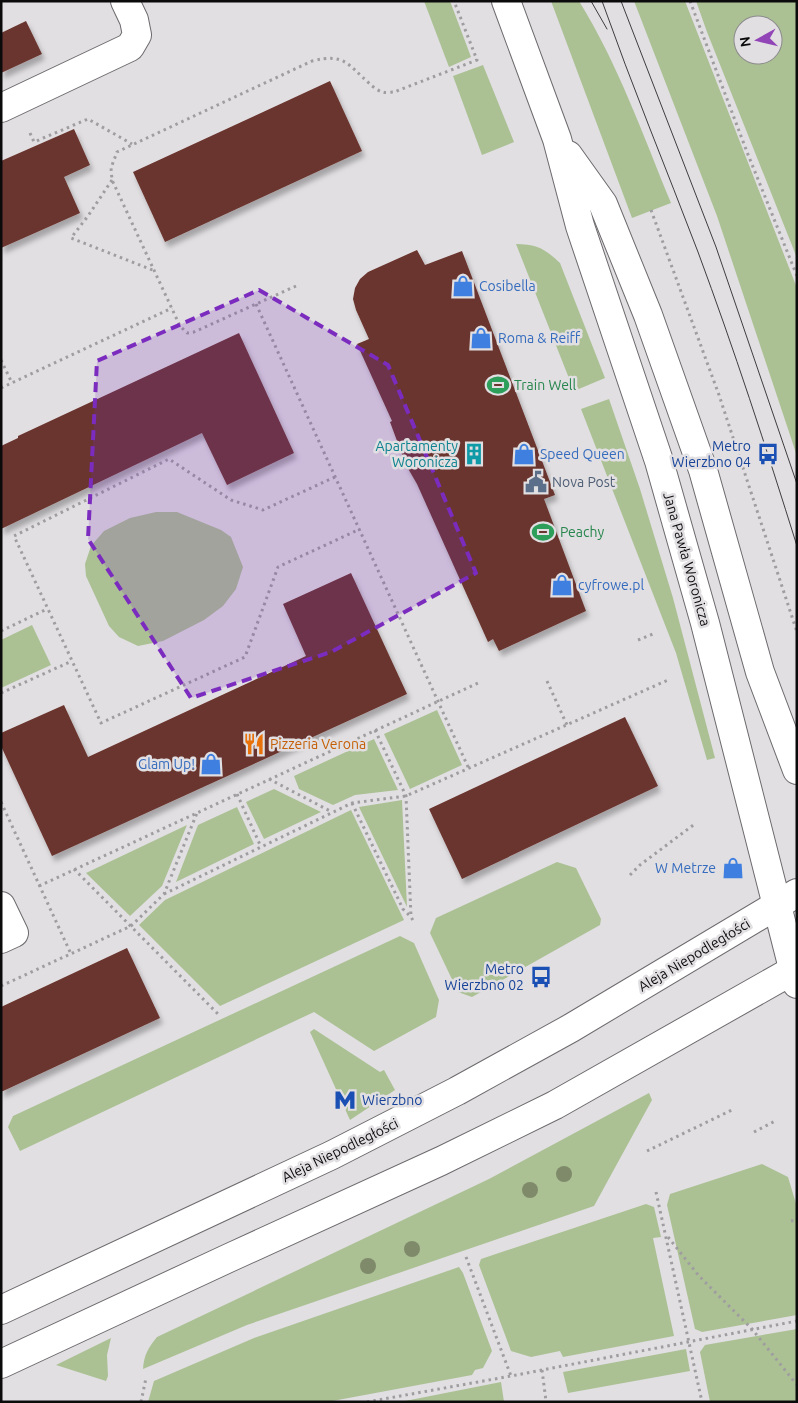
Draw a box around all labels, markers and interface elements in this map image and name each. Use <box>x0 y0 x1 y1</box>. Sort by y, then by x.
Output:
north arrow <box>733 15 783 65</box>
text: N <box>736 36 754 48</box>
shop icon: Cosibella <box>450 273 476 299</box>
place label: Cosibella <box>479 278 536 294</box>
shop icon: Roma & Reiff <box>468 325 494 351</box>
place label: Roma & Reiff <box>498 330 581 346</box>
sports icon: Train Well <box>485 372 511 398</box>
place label: Train Well <box>514 377 577 393</box>
place label: Apartamenty Woronicza <box>375 438 458 470</box>
place label: Metro Wierzbno 04 <box>672 438 751 470</box>
building icon: Apartamenty Woronicza <box>461 441 487 467</box>
shop icon: Speed Queen <box>511 441 537 467</box>
bus stop icon: Metro Wierzbno 04 <box>755 441 781 467</box>
place label: Speed Queen <box>540 446 625 462</box>
public building icon: Nova Post <box>523 469 549 495</box>
place label: Nova Post <box>552 474 616 490</box>
street label: Jana Pawła Woronicza <box>660 490 714 628</box>
sports icon: Peachy <box>530 519 556 545</box>
place label: Peachy <box>560 524 604 540</box>
shop icon: cyfrowe.pl <box>549 572 575 598</box>
place label: cyfrowe.pl <box>578 577 644 593</box>
restaurant icon: Pizzeria Verona <box>241 731 267 757</box>
place label: Pizzeria Verona <box>270 736 366 752</box>
shop icon: Glam Up! <box>198 751 224 777</box>
place label: Glam Up! <box>138 756 195 772</box>
shop icon: W Metrze <box>720 855 746 881</box>
place label: W Metrze <box>655 860 716 876</box>
street label: Aleja Niepodległości <box>635 915 753 995</box>
place label: Metro Wierzbno 02 <box>445 961 524 993</box>
bus stop icon: Metro Wierzbno 02 <box>528 964 554 990</box>
metro station icon: Wierzbno <box>332 1087 358 1113</box>
place label: Wierzbno <box>362 1092 423 1108</box>
street label: Aleja Niepodległości <box>279 1115 401 1185</box>

